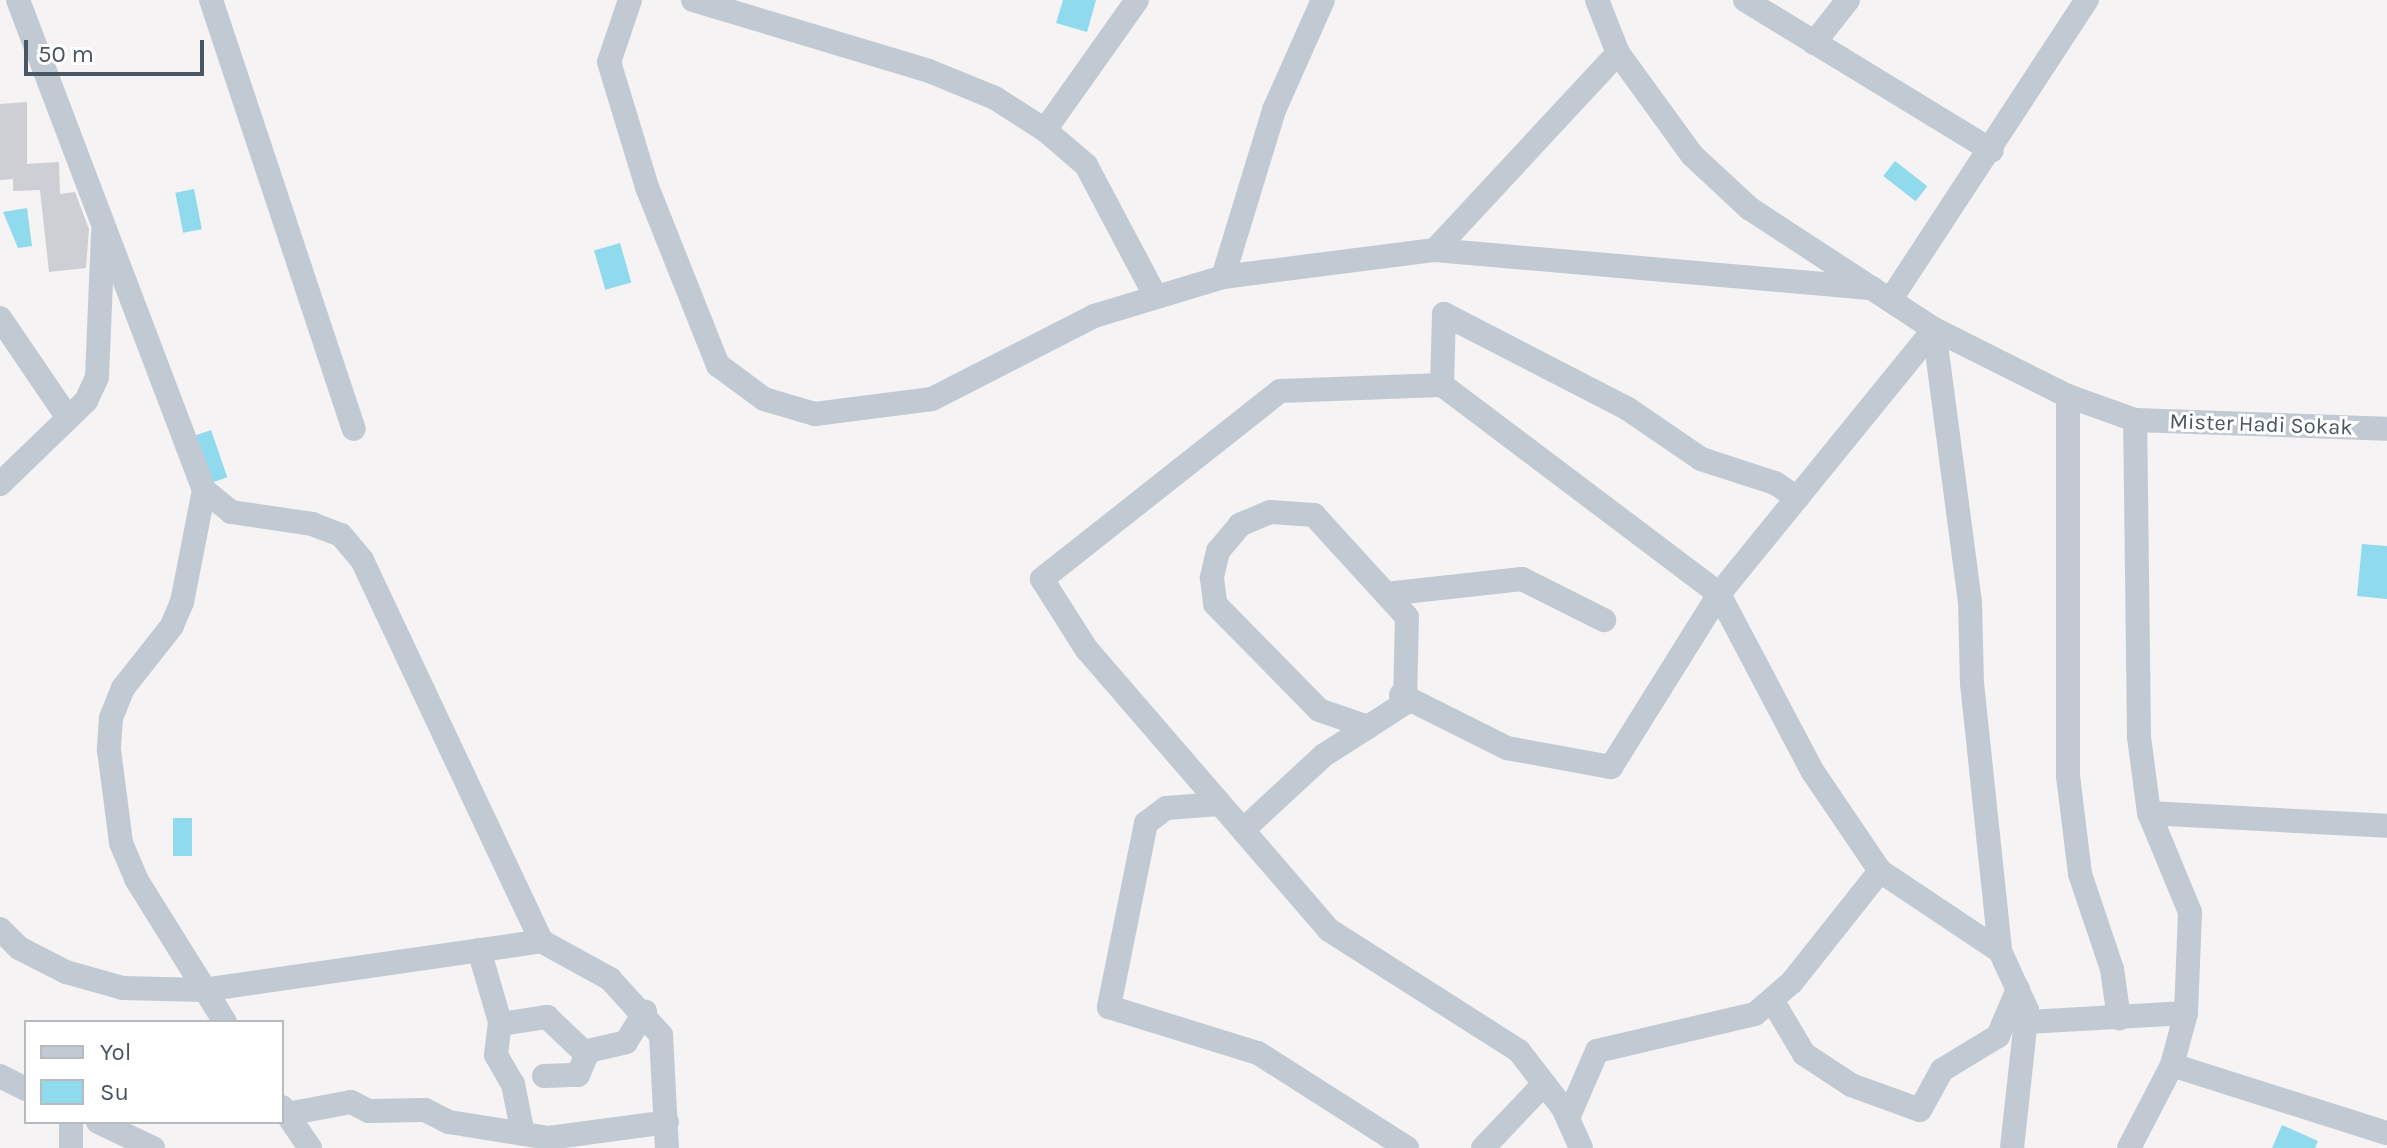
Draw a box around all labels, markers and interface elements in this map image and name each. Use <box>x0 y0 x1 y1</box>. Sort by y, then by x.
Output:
scale bar <box>28 24 208 74</box>
text: 50 m <box>38 40 94 68</box>
street label: Mister Hadi Sokak <box>2169 409 2353 441</box>
legend <box>24 1020 284 1124</box>
text: Yol <box>100 1038 131 1066</box>
text: Su <box>100 1078 129 1106</box>

